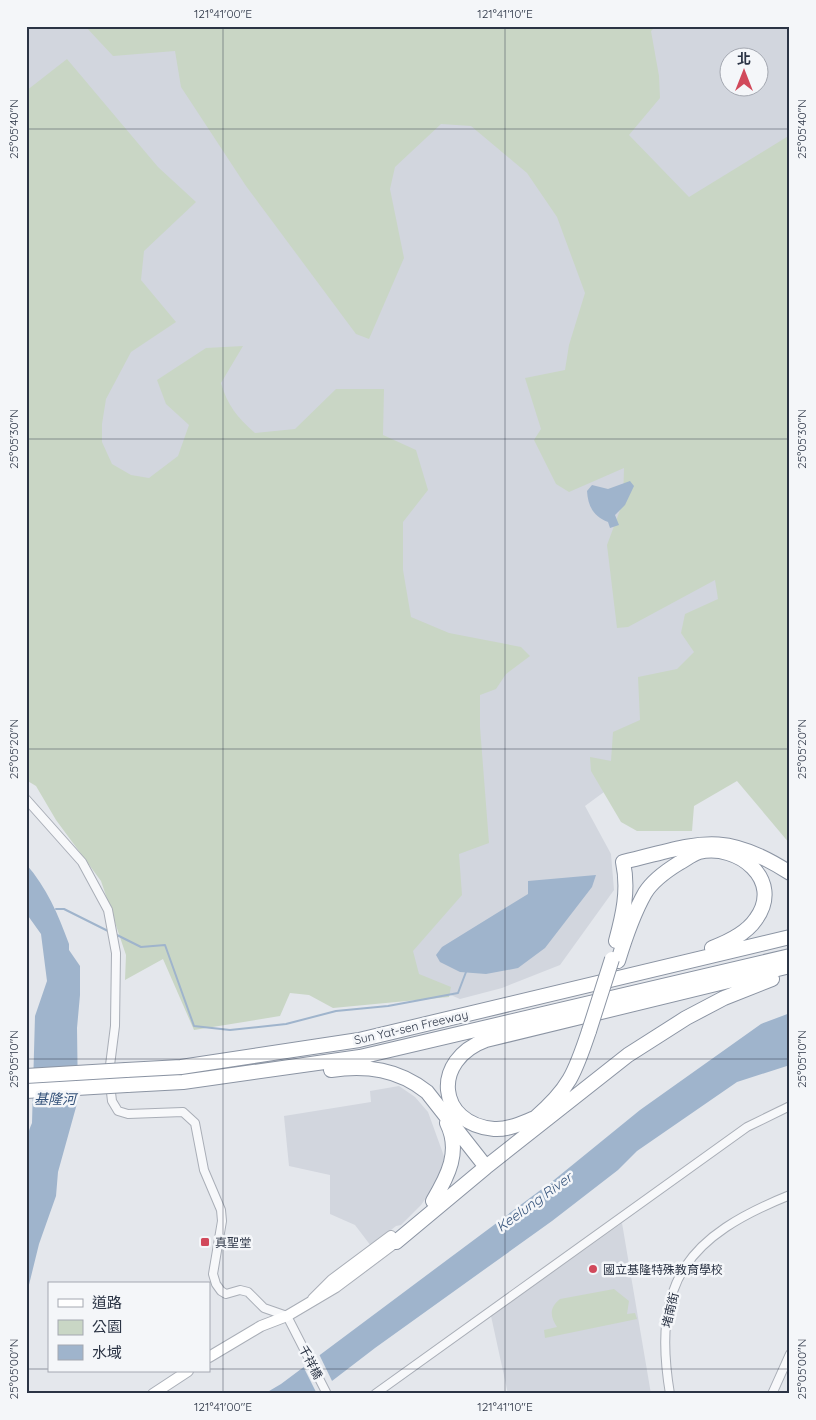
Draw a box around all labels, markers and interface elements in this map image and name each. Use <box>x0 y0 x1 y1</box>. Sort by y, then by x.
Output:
text: 121°41'00"E <box>194 6 252 21</box>
text: 121°41'10"E <box>477 6 533 21</box>
north arrow <box>718 48 768 98</box>
text: 北 <box>737 50 751 68</box>
text: 25°05'40"N <box>6 99 21 159</box>
text: 25°05'40"N <box>794 99 809 159</box>
text: 25°05'30"N <box>6 409 21 469</box>
text: 25°05'30"N <box>794 409 809 469</box>
text: 25°05'20"N <box>6 719 21 779</box>
text: 25°05'20"N <box>794 719 809 779</box>
street label: Sun Yat-sen Freeway <box>353 1007 469 1047</box>
text: 25°05'10"N <box>6 1030 21 1088</box>
text: 25°05'10"N <box>794 1030 809 1088</box>
water label: 基隆河 <box>34 1090 79 1108</box>
water label: Keelung River <box>492 1167 577 1236</box>
place label: 真聖堂 <box>215 1235 251 1250</box>
marker: 真聖堂 <box>199 1236 211 1248</box>
place label: 國立基隆特殊教育學校 <box>603 1262 723 1277</box>
marker: 國立基隆特殊教育學校 <box>587 1263 599 1275</box>
legend <box>48 1282 210 1372</box>
street label: 堵南街 <box>659 1291 681 1329</box>
text: 道路 <box>92 1293 122 1312</box>
text: 公園 <box>92 1317 122 1336</box>
text: 25°05'00"N <box>6 1339 21 1399</box>
text: 25°05'00"N <box>794 1339 809 1399</box>
text: 水域 <box>92 1343 122 1362</box>
street label: 千祥橋 <box>296 1343 326 1381</box>
text: 121°41'00"E <box>194 1399 252 1414</box>
text: 121°41'10"E <box>477 1399 533 1414</box>

